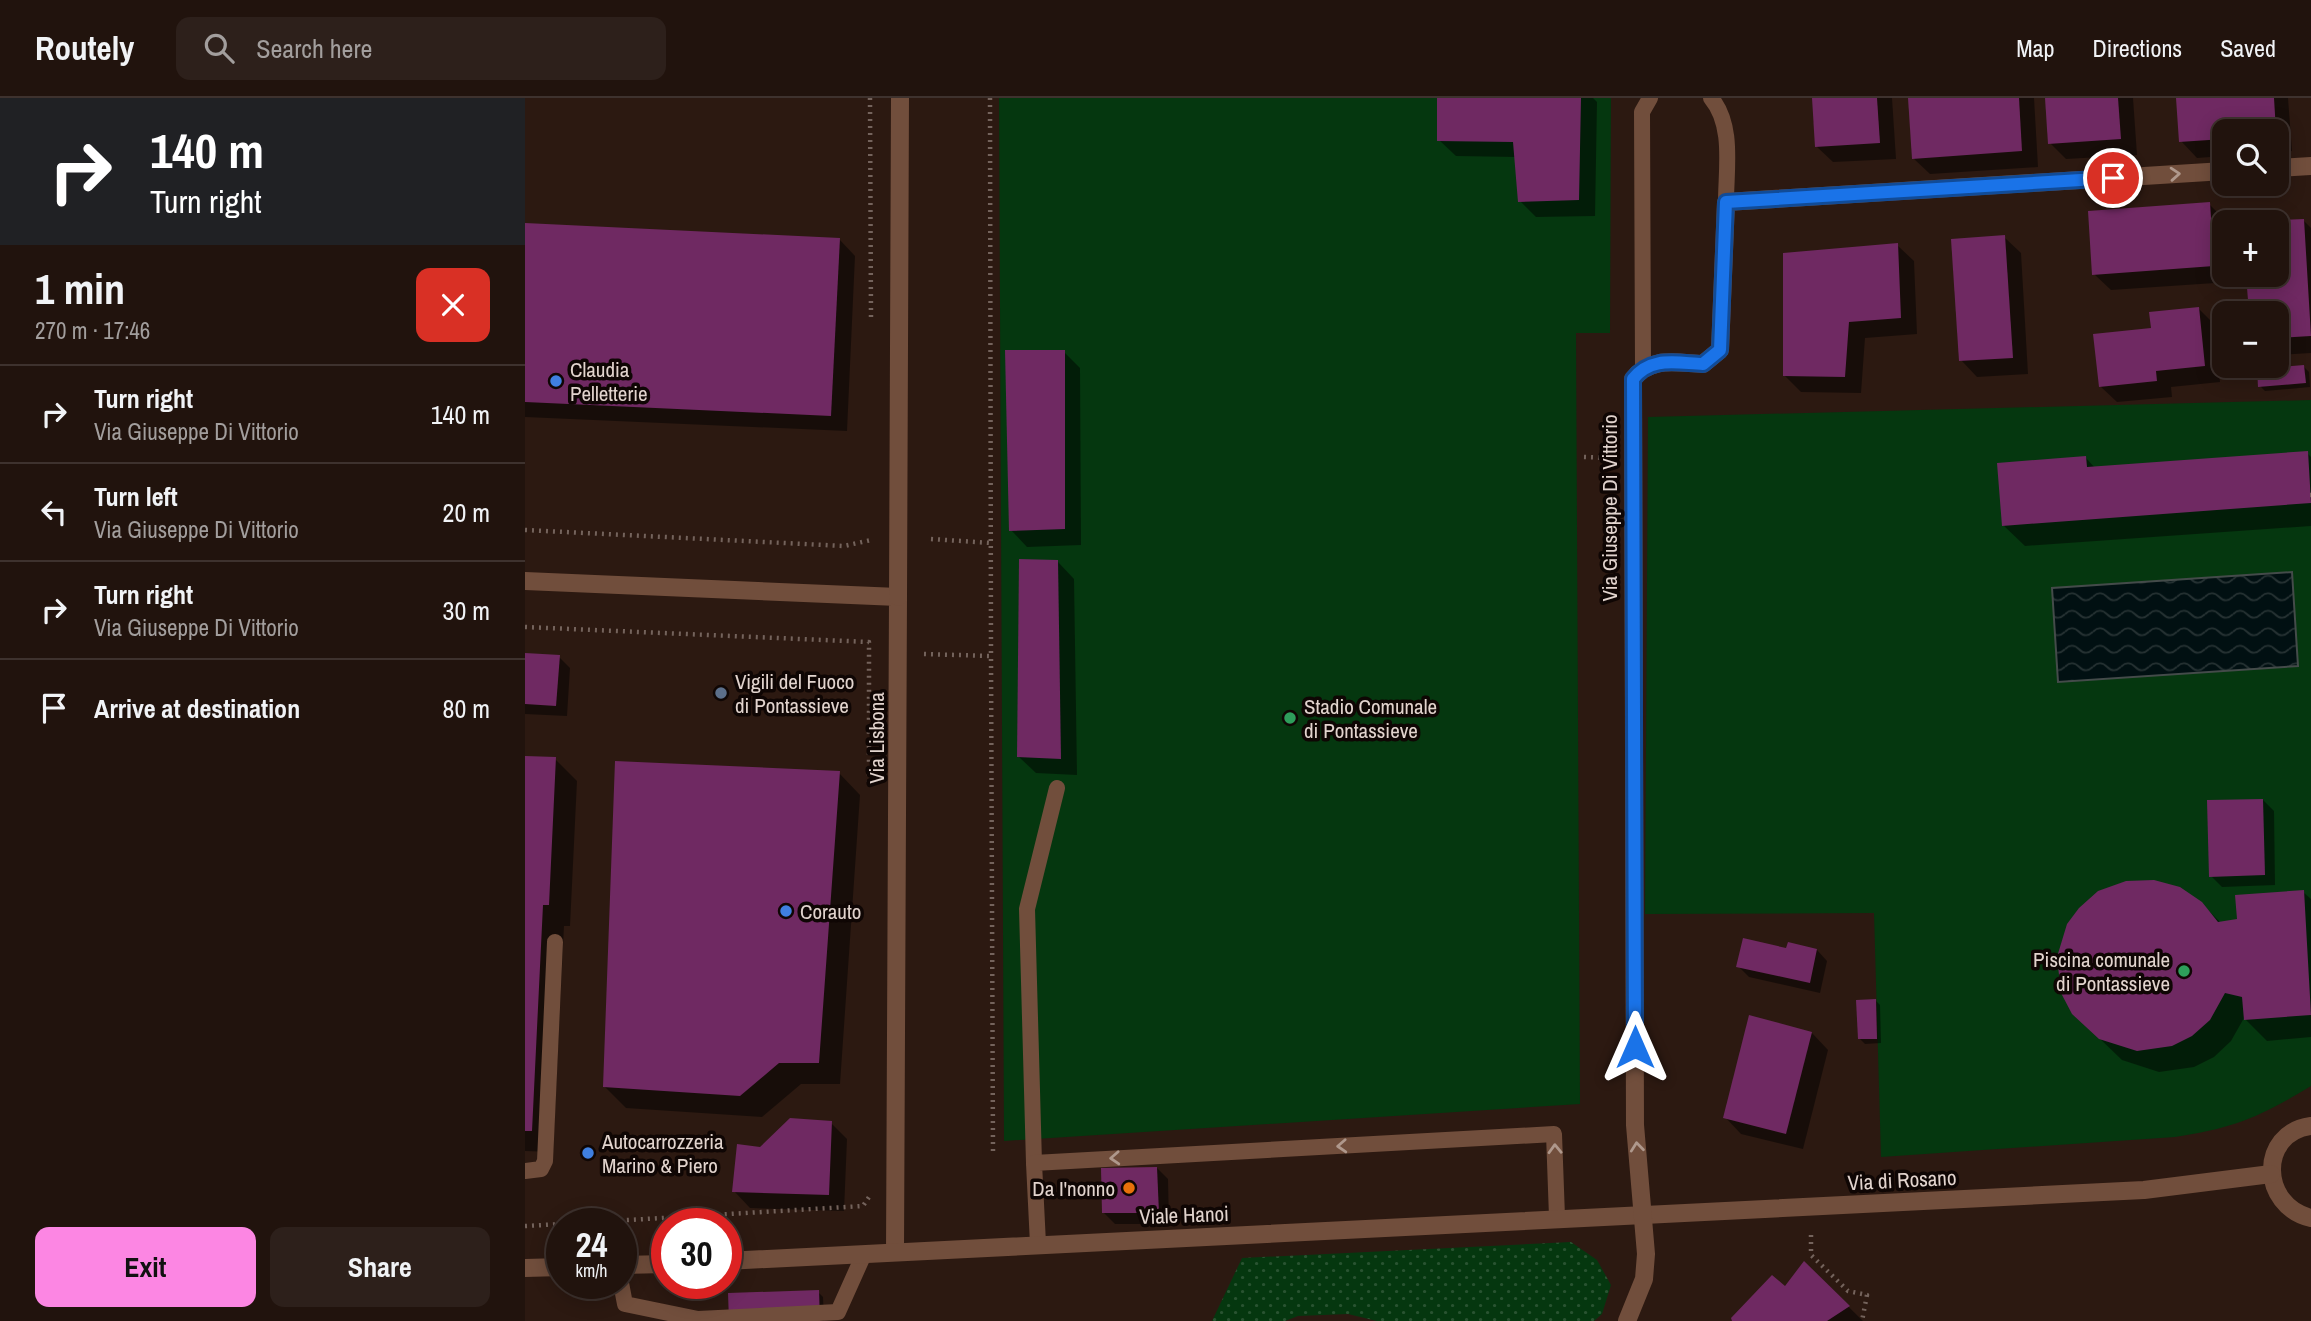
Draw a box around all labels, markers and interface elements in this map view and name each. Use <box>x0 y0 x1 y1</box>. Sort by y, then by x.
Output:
search box <box>176 17 666 80</box>
text: Routely <box>35 26 134 70</box>
icon: search <box>200 29 238 67</box>
text: Search here <box>256 31 372 66</box>
text: Map <box>2016 32 2054 64</box>
text: Directions <box>2092 32 2182 64</box>
text: Saved <box>2220 32 2276 64</box>
text: 140 m <box>150 117 264 183</box>
map controls <box>2212 119 2289 378</box>
button: search <box>2212 119 2289 196</box>
icon: right <box>35 126 126 217</box>
pin <box>2083 148 2143 208</box>
icon: arrive <box>2094 159 2132 197</box>
one-way arrow <box>2170 167 2181 182</box>
text: Turn right <box>150 180 262 223</box>
button: + <box>2212 210 2289 287</box>
text: 1 min <box>35 261 125 317</box>
button: close <box>416 268 490 342</box>
button: − <box>2212 301 2289 378</box>
text: 270 m · 17:46 <box>35 315 150 346</box>
place label: Claudia Pelletterie <box>570 355 648 408</box>
marker: Claudia Pelletterie <box>548 373 564 389</box>
text: Turn right <box>94 381 193 416</box>
icon: right <box>35 395 73 433</box>
text: 140 m <box>431 397 490 432</box>
street label: Via Giuseppe Di Vittorio <box>1595 414 1624 602</box>
text: Via Giuseppe Di Vittorio <box>94 416 299 447</box>
text: Turn left <box>94 479 178 514</box>
icon: left <box>35 493 73 531</box>
text: 20 m <box>443 495 490 530</box>
text: Via Giuseppe Di Vittorio <box>94 514 299 545</box>
text: Turn right <box>94 577 193 612</box>
icon: right <box>35 591 73 629</box>
text: 30 m <box>443 593 490 628</box>
text: Via Giuseppe Di Vittorio <box>94 612 299 643</box>
place label: Vigili del Fuoco di Pontassieve <box>735 667 854 720</box>
marker: Vigili del Fuoco di Pontassieve <box>713 685 729 701</box>
icon: arrive <box>35 689 73 727</box>
text: Arrive at destination <box>94 691 300 726</box>
text: 80 m <box>443 691 490 726</box>
street label: Via Lisbona <box>862 692 891 784</box>
place label: Stadio Comunale di Pontassieve <box>1304 692 1437 745</box>
marker: Stadio Comunale di Pontassieve <box>1282 710 1298 726</box>
place label: Corauto <box>800 897 861 926</box>
marker: Corauto <box>778 903 794 919</box>
place label: Piscina comunale di Pontassieve <box>2033 945 2170 998</box>
marker: Piscina comunale di Pontassieve <box>2176 963 2192 979</box>
position arrow <box>1598 1010 1672 1084</box>
place label: Autocarrozzeria Marino & Piero <box>601 1127 724 1180</box>
one-way arrow <box>1337 1138 1348 1153</box>
one-way arrow <box>1630 1142 1645 1153</box>
one-way arrow <box>1547 1143 1562 1154</box>
marker: Autocarrozzeria Marino & Piero <box>580 1145 596 1161</box>
one-way arrow <box>1110 1151 1121 1166</box>
street label: Via di Rosano <box>1847 1163 1957 1197</box>
place label: Da I'nonno <box>1032 1174 1115 1203</box>
marker: Da I'nonno <box>1121 1180 1137 1196</box>
street label: Viale Hanoi <box>1139 1199 1229 1231</box>
speed limit sign: 30 <box>651 1208 742 1299</box>
text: 24 <box>576 1221 607 1268</box>
button: Exit <box>35 1227 256 1307</box>
button: Share <box>270 1227 490 1307</box>
text: km/h <box>576 1258 608 1283</box>

